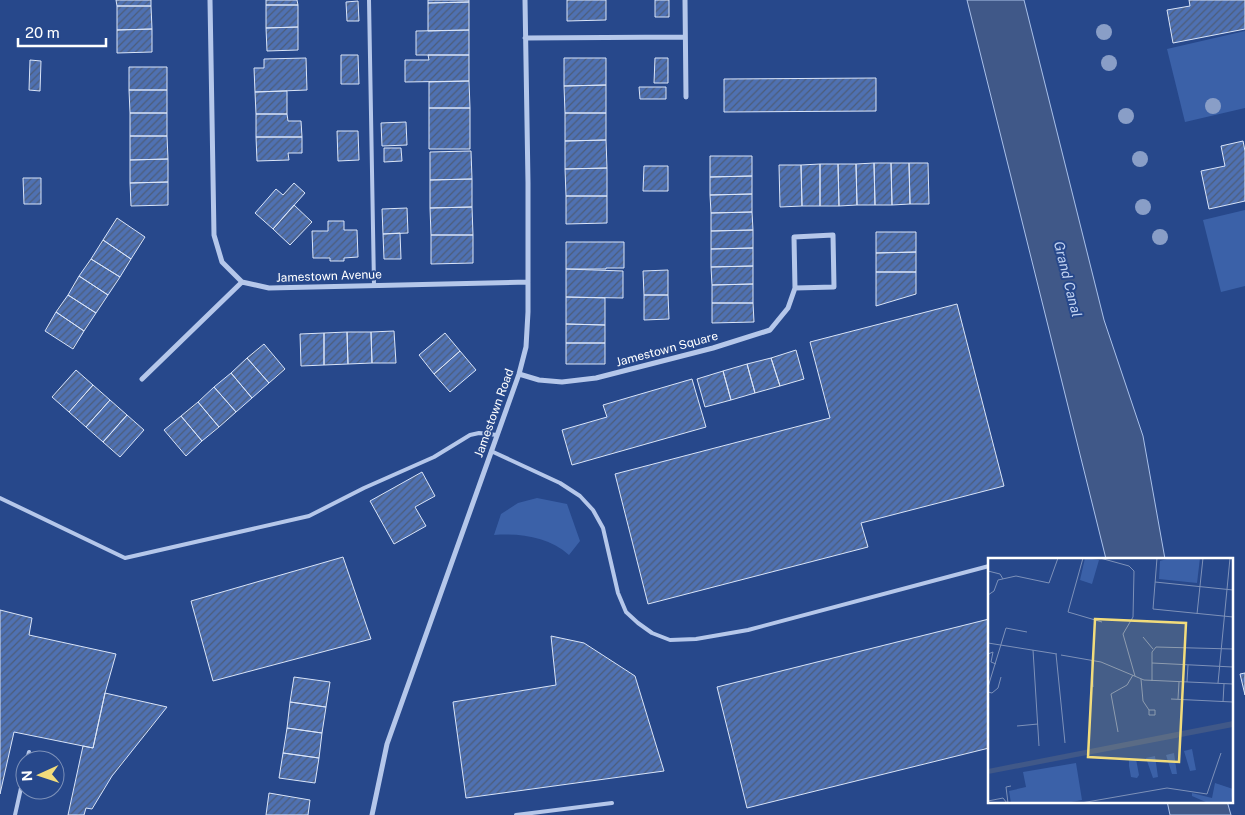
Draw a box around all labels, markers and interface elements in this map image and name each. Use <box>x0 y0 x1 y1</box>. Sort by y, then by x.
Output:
scale bar <box>18 15 105 47</box>
text: 20 m <box>25 24 60 41</box>
water label: Grand Canal <box>1051 239 1085 319</box>
street label: Jamestown Avenue <box>276 267 382 285</box>
street label: Jamestown Square <box>614 329 720 369</box>
street label: Jamestown Road <box>471 367 517 459</box>
inset map <box>988 558 1232 802</box>
north arrow <box>15 750 65 800</box>
text: N <box>19 770 35 782</box>

